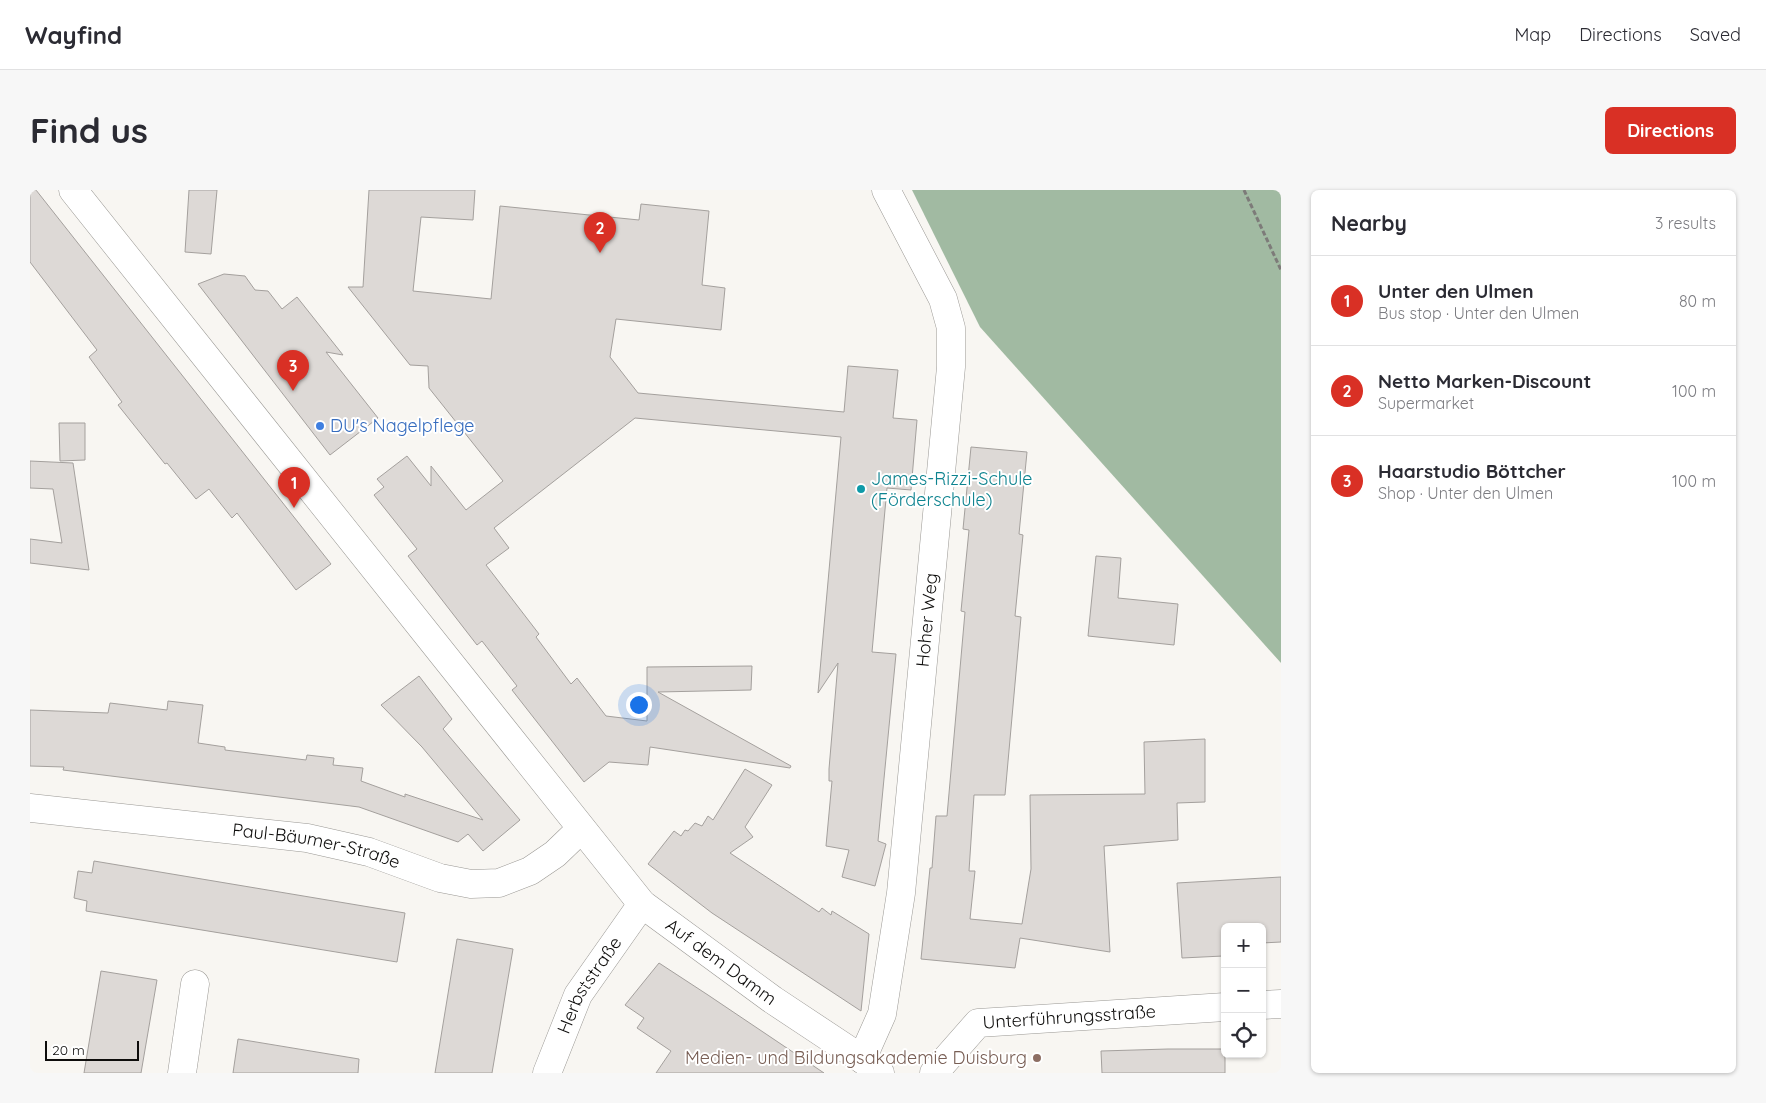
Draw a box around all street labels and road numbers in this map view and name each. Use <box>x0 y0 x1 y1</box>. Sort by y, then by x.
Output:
street label: Hoher Weg <box>911 572 942 668</box>
street label: Paul-Bäumer-Straße <box>231 818 403 873</box>
street label: Auf dem Damm <box>661 913 781 1010</box>
street label: Herbststraße <box>552 932 627 1037</box>
street label: Unterführungsstraße <box>982 1000 1157 1034</box>

